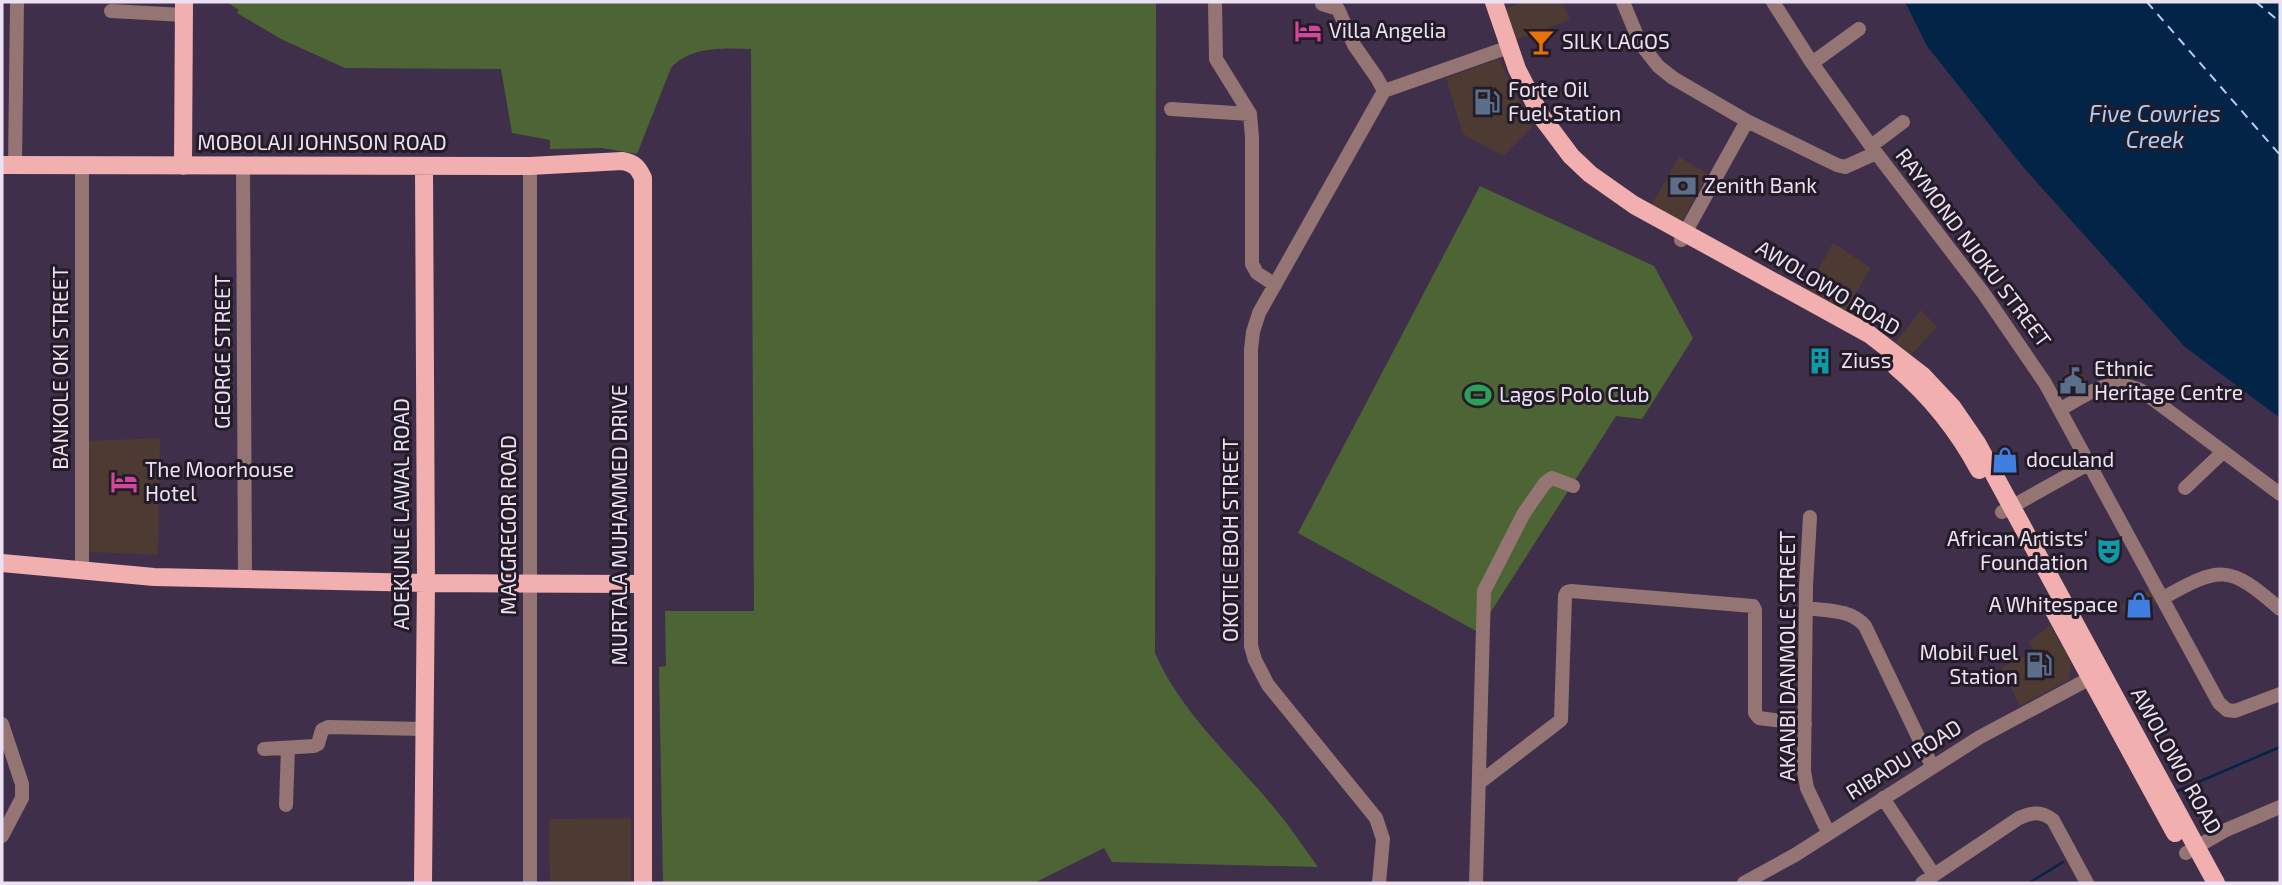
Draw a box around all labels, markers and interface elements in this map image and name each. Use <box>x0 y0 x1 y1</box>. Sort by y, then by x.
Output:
hotel icon: Villa Angelia <box>1293 16 1323 46</box>
place label: Villa Angelia <box>1329 17 1446 42</box>
bar icon: SILK LAGOS <box>1526 27 1556 57</box>
place label: SILK LAGOS <box>1562 28 1670 53</box>
place label: Forte Oil Fuel Station <box>1508 76 1621 125</box>
fuel station icon: Forte Oil Fuel Station <box>1472 87 1502 117</box>
water label: Five Cowries Creek <box>2089 99 2221 153</box>
street label: MOBOLAJI JOHNSON ROAD <box>197 129 447 154</box>
street label: RAYMOND NJOKU STREET <box>1891 143 2057 351</box>
bank icon: Zenith Bank <box>1668 171 1698 201</box>
place label: Zenith Bank <box>1704 172 1817 197</box>
street label: AWOLOWO ROAD <box>1752 234 1905 340</box>
street label: BANKOLE OKI STREET <box>47 266 72 470</box>
street label: GEORGE STREET <box>209 275 234 429</box>
building icon: Ziuss <box>1805 346 1835 376</box>
place label: Ziuss <box>1841 347 1891 372</box>
place label: Ethnic Heritage Centre <box>2094 355 2243 404</box>
public building icon: Ethnic Heritage Centre <box>2058 366 2088 396</box>
sports icon: Lagos Polo Club <box>1463 380 1493 410</box>
place label: Lagos Polo Club <box>1499 381 1649 406</box>
street label: MURTALA MUHAMMED DRIVE <box>606 385 631 665</box>
street label: ADEKUNLE LAWAL ROAD <box>388 398 413 630</box>
street label: MACGREGOR ROAD <box>495 435 520 615</box>
street label: OKOTIE EBOH STREET <box>1217 438 1242 642</box>
shop icon: doculand <box>1990 445 2020 475</box>
place label: doculand <box>2026 446 2114 471</box>
place label: The Moorhouse Hotel <box>145 456 294 505</box>
hotel icon: The Moorhouse Hotel <box>109 467 139 497</box>
place label: African Artists' Foundation <box>1947 525 2088 574</box>
street label: AKANBI DANMOLE STREET <box>1774 531 1799 781</box>
theatre icon: African Artists' Foundation <box>2094 536 2124 566</box>
shop icon: A Whitespace <box>2124 590 2154 620</box>
place label: A Whitespace <box>1989 591 2118 616</box>
place label: Mobil Fuel Station <box>1920 639 2019 688</box>
fuel station icon: Mobil Fuel Station <box>2024 650 2054 680</box>
street label: AWOLOWO ROAD <box>2127 683 2228 838</box>
street label: RIBADU ROAD <box>1841 713 1965 804</box>

